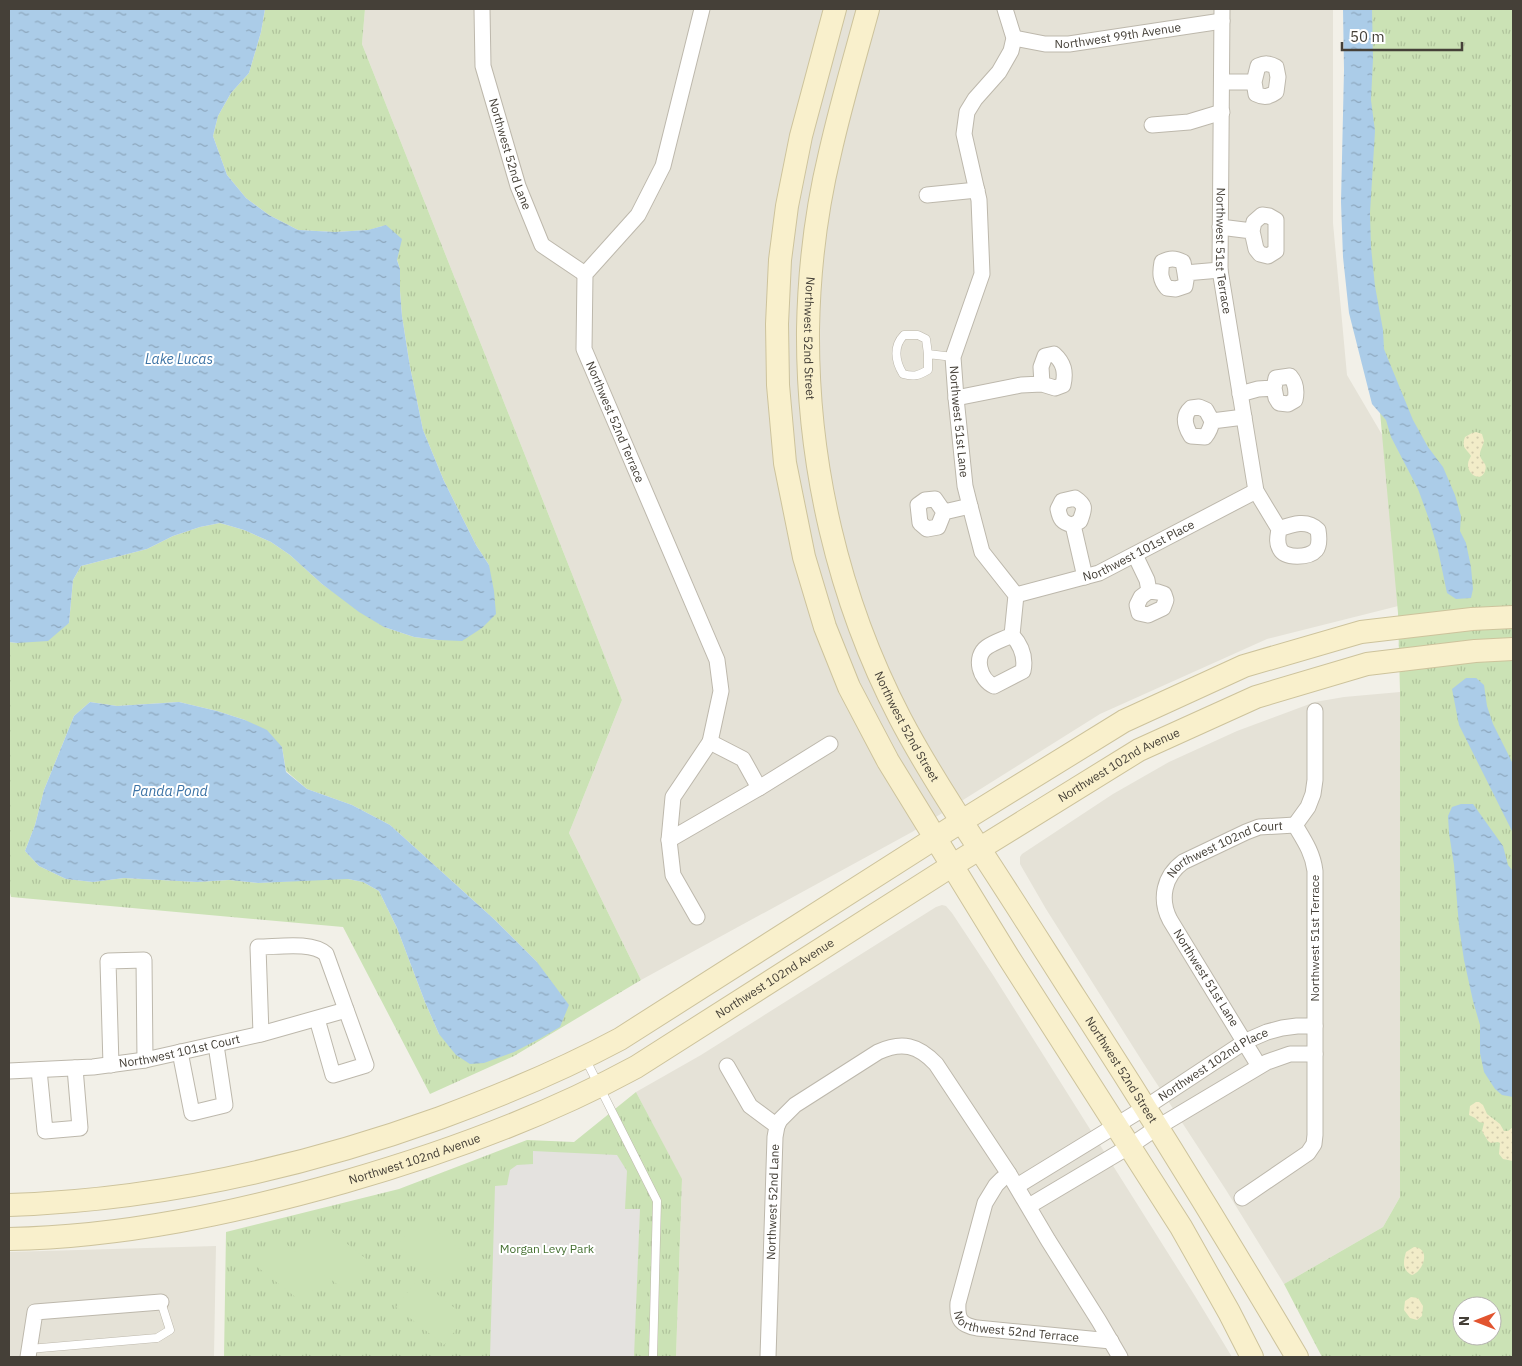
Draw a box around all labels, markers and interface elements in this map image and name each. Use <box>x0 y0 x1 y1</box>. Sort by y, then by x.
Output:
street label: Northwest 99th Avenue <box>1055 19 1182 51</box>
scale bar <box>1342 20 1462 52</box>
text: 50 m <box>1350 27 1385 46</box>
street label: Northwest 52nd Lane <box>486 96 535 212</box>
street label: Northwest 51st Terrace <box>1213 187 1235 315</box>
street label: Northwest 52nd Street <box>801 276 818 400</box>
water label: Lake Lucas <box>145 350 213 368</box>
street label: Northwest 52nd Terrace <box>583 359 648 485</box>
street label: Northwest 51st Lane <box>947 365 972 479</box>
street label: Northwest 101st Place <box>1081 516 1197 584</box>
street label: Northwest 52nd Street <box>872 669 943 784</box>
street label: Northwest 102nd Avenue <box>1055 724 1182 805</box>
water label: Panda Pond <box>132 782 209 800</box>
street label: Northwest 102nd Court <box>1163 818 1283 880</box>
street label: Northwest 51st Terrace <box>1307 874 1322 1001</box>
street label: Northwest 51st Lane <box>1170 926 1243 1030</box>
street label: Northwest 102nd Avenue <box>713 935 837 1021</box>
street label: Northwest 52nd Street <box>1082 1014 1161 1126</box>
street label: Northwest 102nd Place <box>1155 1024 1271 1104</box>
street label: Northwest 101st Court <box>118 1031 241 1070</box>
street label: Northwest 102nd Avenue <box>347 1130 483 1187</box>
street label: Northwest 52nd Lane <box>763 1143 782 1260</box>
park label: Morgan Levy Park <box>500 1241 595 1256</box>
north arrow <box>1452 1296 1502 1346</box>
street label: Northwest 52nd Terrace <box>951 1309 1080 1345</box>
text: N <box>1455 1316 1473 1326</box>

